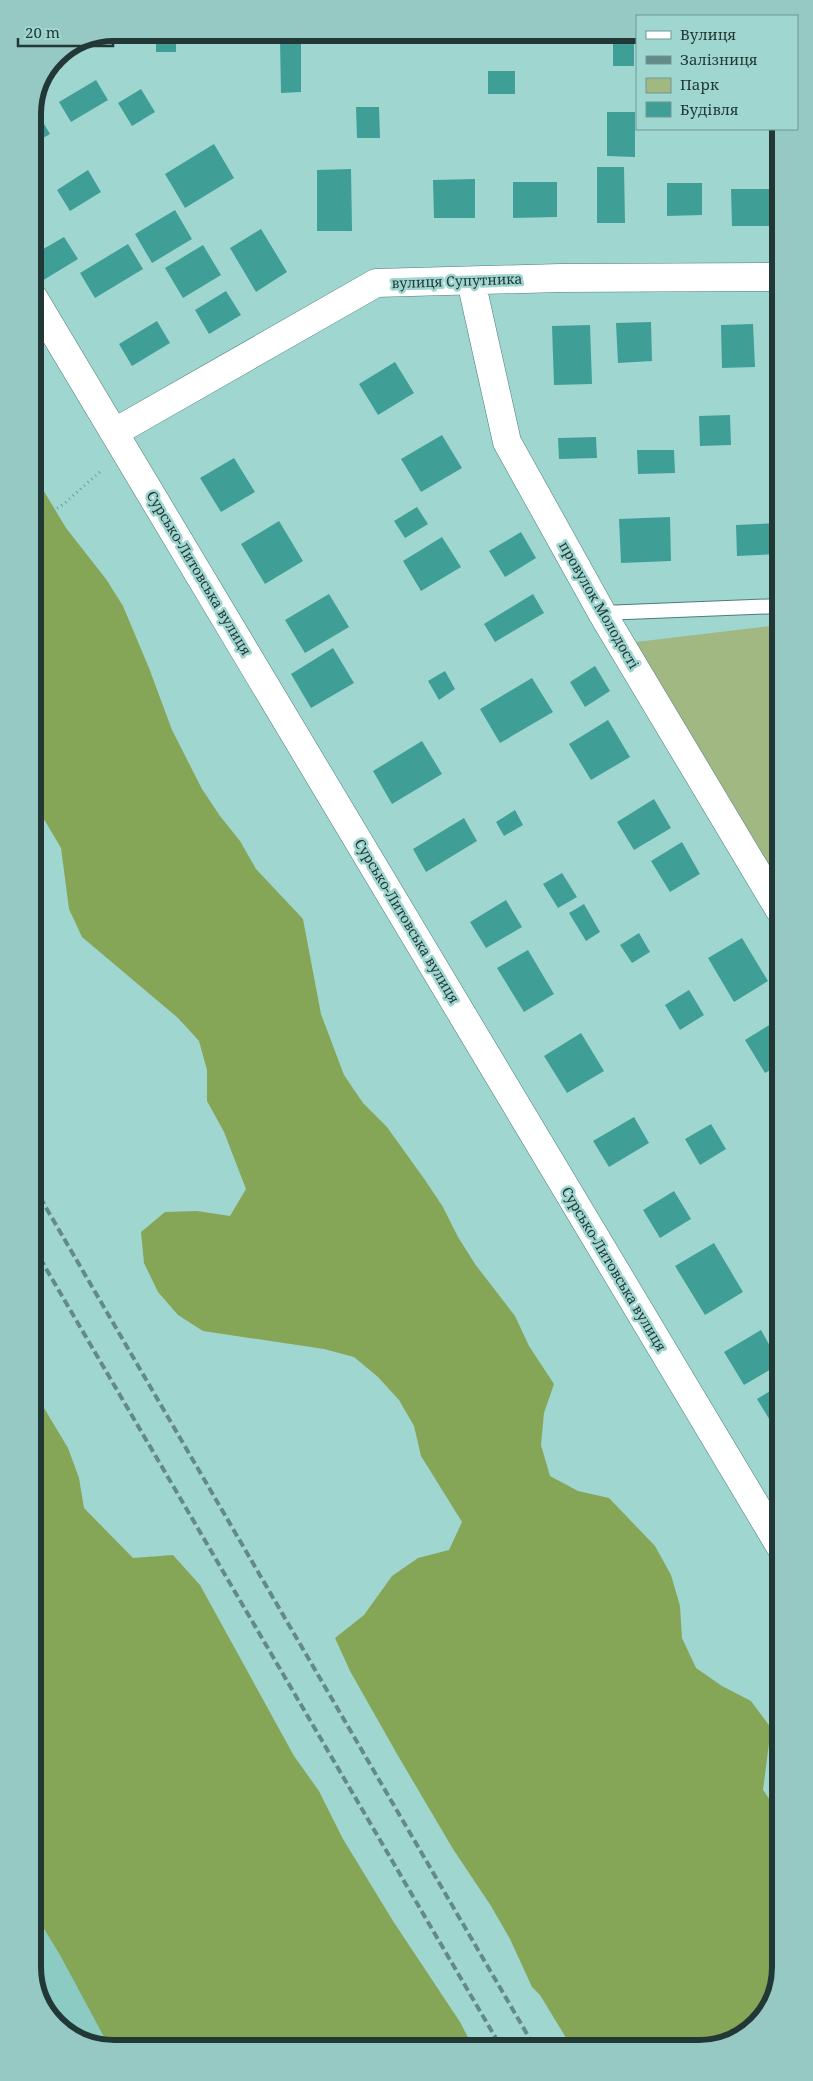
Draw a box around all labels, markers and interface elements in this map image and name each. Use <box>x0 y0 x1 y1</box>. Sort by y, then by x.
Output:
scale bar <box>18 15 112 47</box>
legend <box>636 15 798 130</box>
text: 20 m <box>25 22 60 42</box>
text: Вулиця <box>680 24 736 44</box>
text: Залізниця <box>680 49 758 69</box>
text: Парк <box>680 74 719 94</box>
text: Будівля <box>680 99 738 119</box>
street label: вулиця Супутника <box>391 269 523 292</box>
street label: Сурсько-Литовська вулиця <box>143 487 256 659</box>
street label: провулок Молодості <box>555 537 644 672</box>
street label: Сурсько-Литовська вулиця <box>351 835 464 1007</box>
street label: Сурсько-Литовська вулиця <box>558 1183 671 1355</box>

